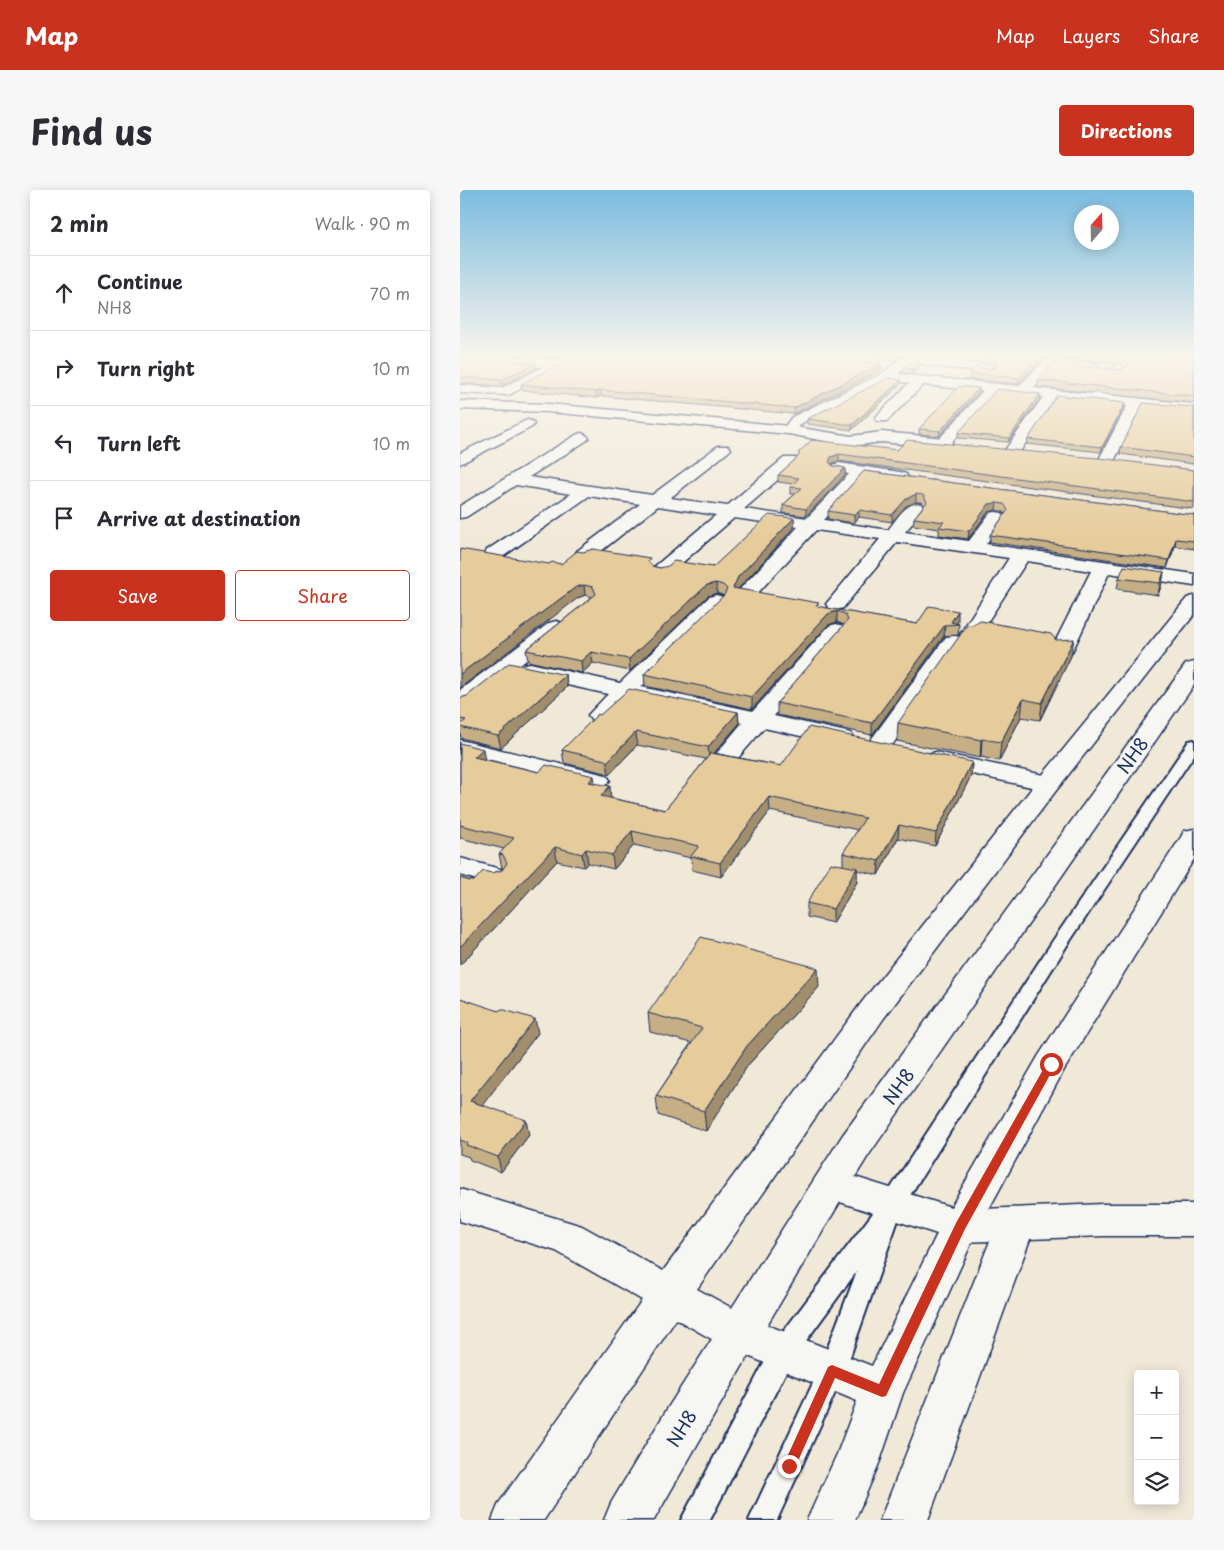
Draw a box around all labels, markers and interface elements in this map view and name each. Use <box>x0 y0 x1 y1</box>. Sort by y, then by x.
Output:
text: Map <box>25 17 78 53</box>
text: Map <box>996 22 1035 49</box>
text: Layers <box>1063 22 1120 49</box>
text: Share <box>1148 22 1199 49</box>
text: Find us <box>30 104 152 157</box>
button: Directions <box>1059 105 1194 156</box>
north arrow <box>1074 205 1119 250</box>
text: 2 min <box>50 207 109 239</box>
text: Walk · 90 m <box>315 211 410 235</box>
text: Continue <box>97 267 183 295</box>
icon: ahead <box>50 279 78 307</box>
text: 70 m <box>370 281 410 305</box>
text: NH8 <box>97 295 132 319</box>
icon: right <box>50 354 78 382</box>
text: Turn right <box>97 354 195 382</box>
text: 10 m <box>373 356 410 380</box>
icon: left <box>50 429 78 457</box>
text: Turn left <box>97 429 181 457</box>
text: 10 m <box>373 431 410 455</box>
icon: arrive <box>50 504 78 532</box>
text: Arrive at destination <box>97 504 301 532</box>
button: Save <box>50 570 225 621</box>
button: Share <box>235 570 410 621</box>
street label: NH8 <box>1110 731 1154 779</box>
route start <box>1040 1053 1063 1076</box>
street label: NH8 <box>876 1062 920 1110</box>
map controls <box>1134 1370 1179 1505</box>
button: + <box>1134 1370 1179 1415</box>
street label: NH8 <box>659 1404 703 1452</box>
button: − <box>1134 1415 1179 1460</box>
route end <box>778 1455 801 1478</box>
button: layers <box>1134 1460 1179 1505</box>

